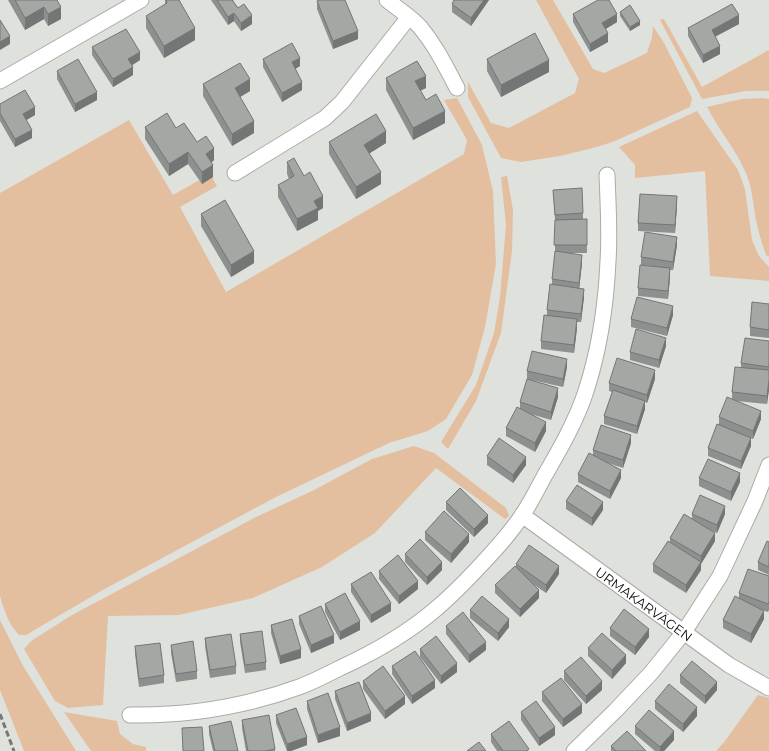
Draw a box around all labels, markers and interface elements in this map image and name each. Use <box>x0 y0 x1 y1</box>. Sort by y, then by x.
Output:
street label: URMAKARVÄGEN <box>592 563 696 645</box>

